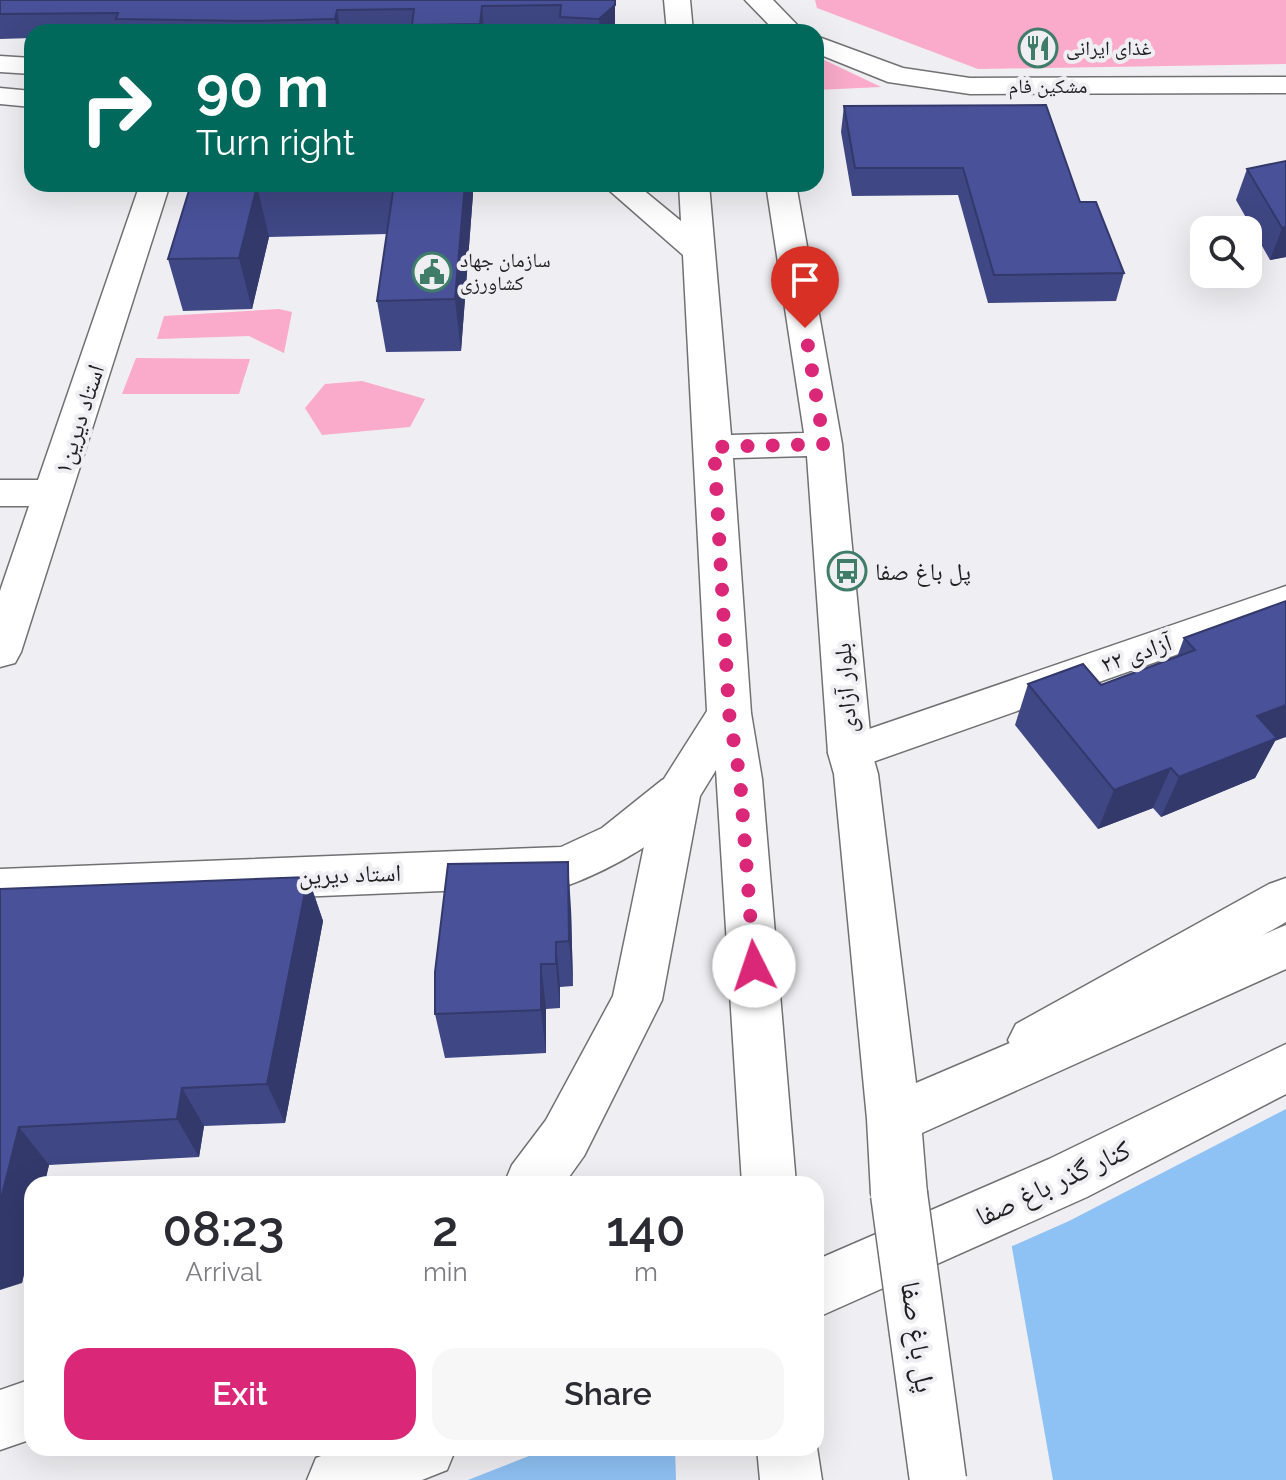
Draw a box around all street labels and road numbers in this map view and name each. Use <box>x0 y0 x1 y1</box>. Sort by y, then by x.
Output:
street label: مشکین فام <box>1009 74 1087 100</box>
street label: استاد دیرین۱ <box>48 361 110 477</box>
street label: آزادی ۲۲ <box>1097 627 1176 679</box>
street label: بلوار آزادی <box>827 642 863 734</box>
street label: استاد دیرین <box>298 858 402 890</box>
street label: کنار گذر باغ صفا <box>971 1133 1136 1234</box>
street label: پل باغ صفا <box>893 1279 942 1395</box>

